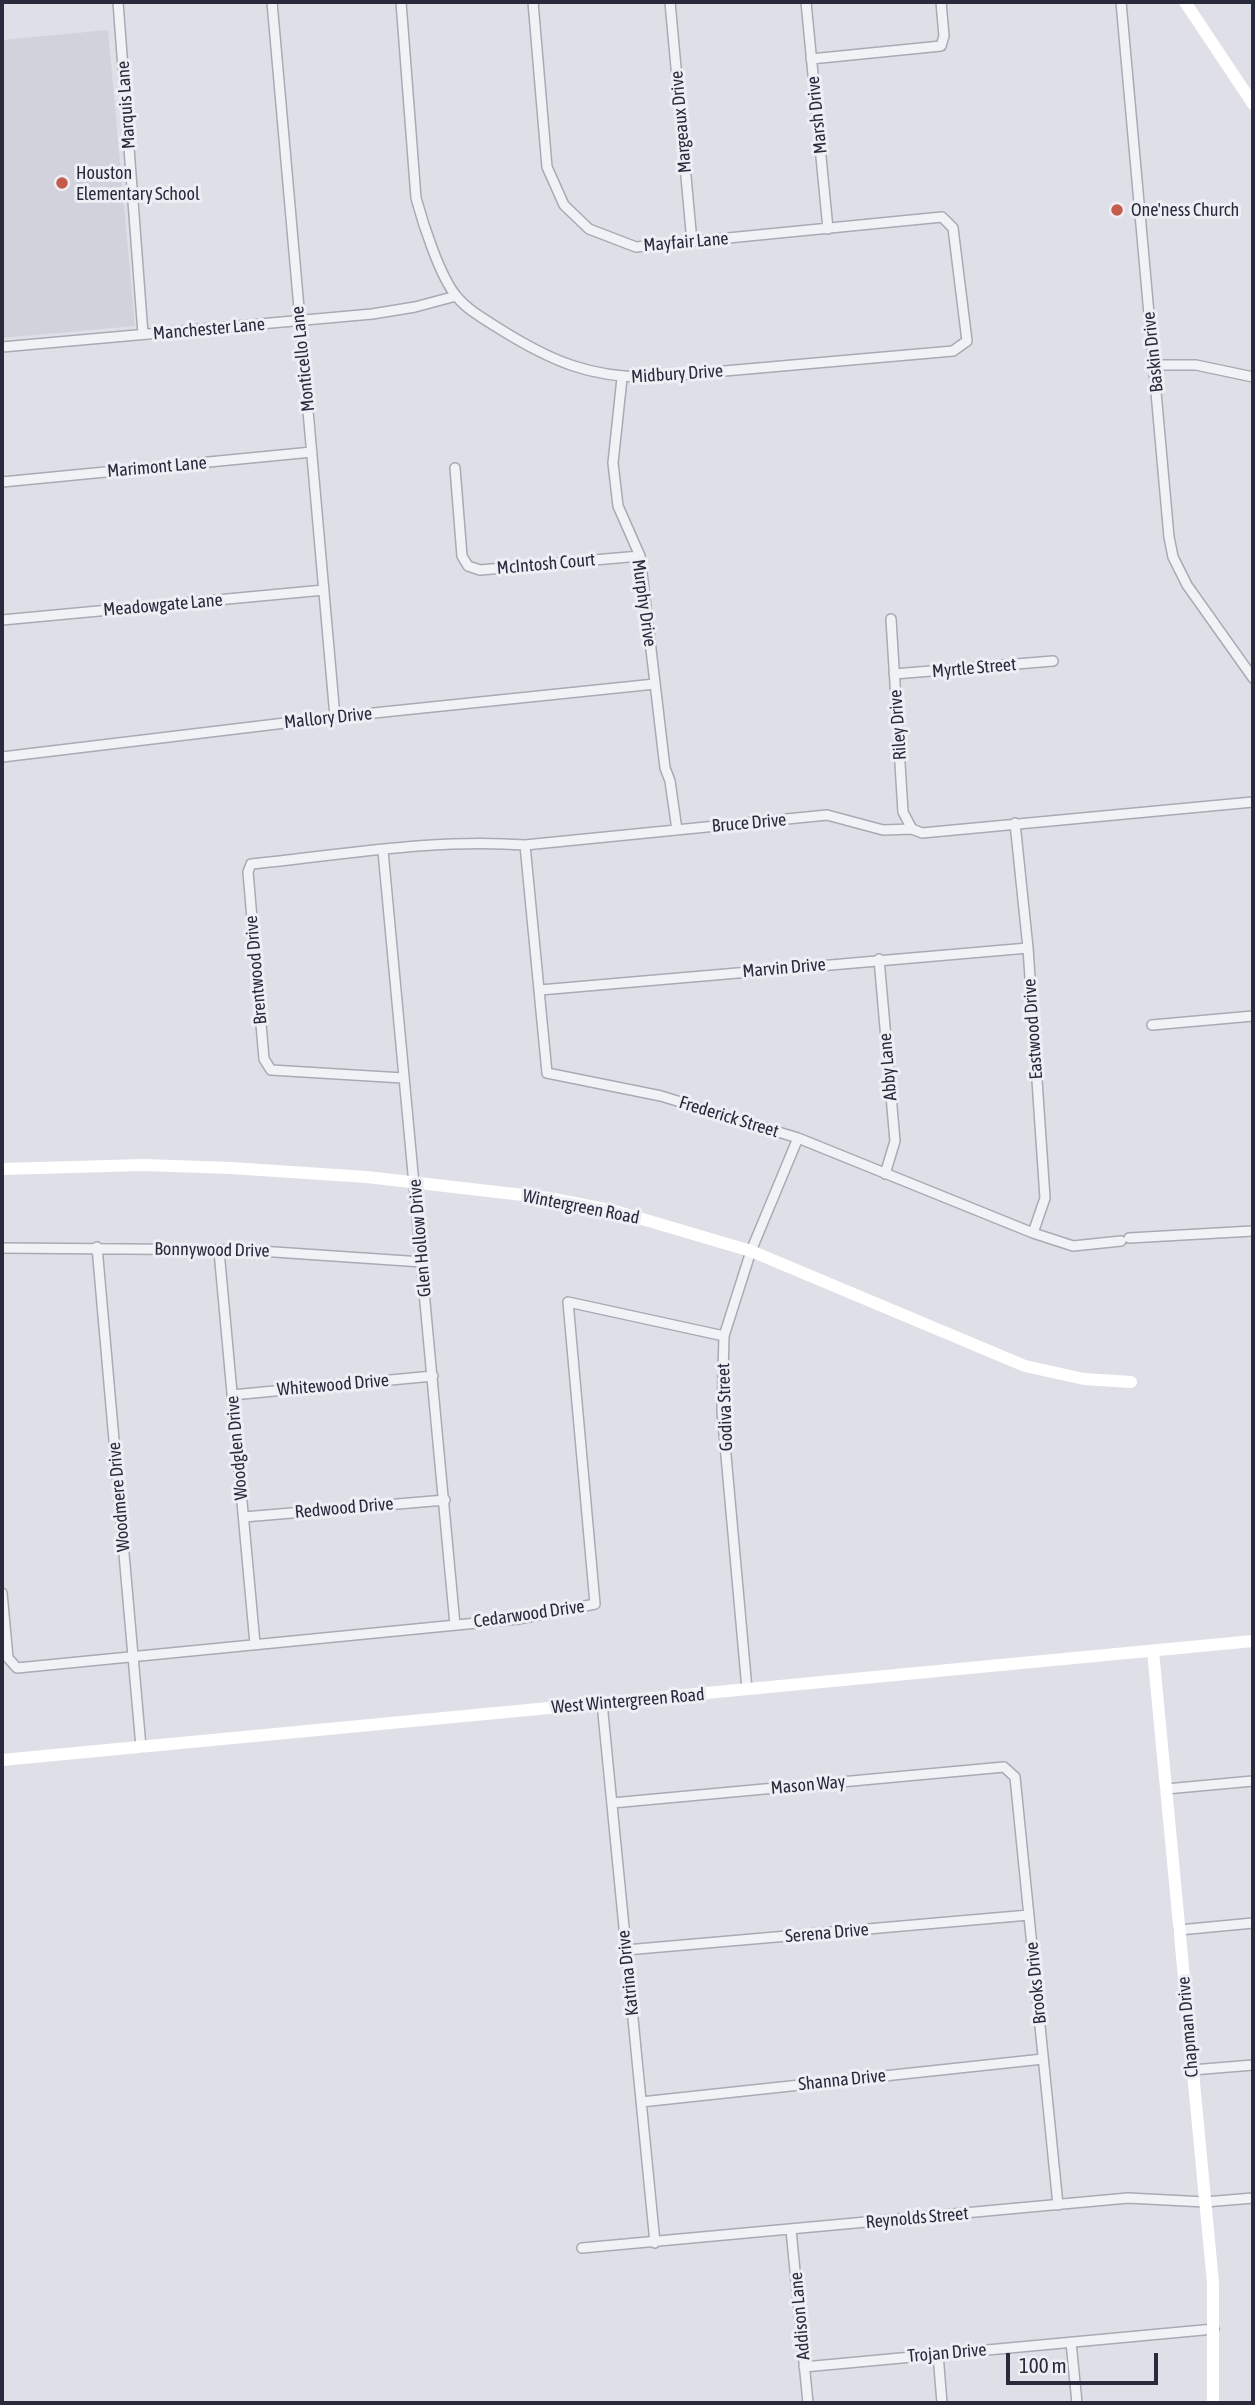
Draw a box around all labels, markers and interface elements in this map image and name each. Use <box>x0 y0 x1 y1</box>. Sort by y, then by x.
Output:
street label: Marquis Lane <box>112 60 140 150</box>
street label: Margeaux Drive <box>666 70 696 174</box>
street label: Marsh Drive <box>802 75 832 155</box>
place label: Houston Elementary School <box>76 162 200 204</box>
marker: Houston Elementary School <box>54 175 70 191</box>
place label: One'ness Church <box>1131 199 1239 221</box>
marker: One'ness Church <box>1109 202 1125 218</box>
street label: Mayfair Lane <box>643 228 729 256</box>
street label: Monticello Lane <box>287 305 319 413</box>
street label: Baskin Drive <box>1138 311 1168 393</box>
street label: Manchester Lane <box>152 313 266 345</box>
street label: Midbury Drive <box>630 360 724 388</box>
street label: Marimont Lane <box>106 452 208 482</box>
street label: McIntosh Court <box>496 549 596 579</box>
street label: Murphy Drive <box>627 558 661 648</box>
street label: Meadowgate Lane <box>102 589 224 621</box>
street label: Myrtle Street <box>931 654 1017 682</box>
street label: Riley Drive <box>885 689 911 761</box>
street label: Mallory Drive <box>283 703 373 733</box>
street label: Bruce Drive <box>711 809 787 837</box>
street label: Brentwood Drive <box>240 915 272 1025</box>
street label: Marvin Drive <box>742 954 826 982</box>
street label: Eastwood Drive <box>1019 978 1047 1080</box>
street label: Abby Lane <box>874 1032 902 1102</box>
street label: Frederick Street <box>677 1092 781 1142</box>
street label: Glen Hollow Drive <box>404 1178 436 1298</box>
street label: Wintergreen Road <box>521 1185 641 1229</box>
street label: Bonnywood Drive <box>154 1238 270 1262</box>
street label: Godiva Street <box>713 1363 737 1451</box>
street label: Whitewood Drive <box>276 1369 390 1401</box>
street label: Woodglen Drive <box>222 1395 252 1501</box>
street label: Woodmere Drive <box>103 1441 135 1553</box>
street label: Redwood Drive <box>294 1493 394 1523</box>
street label: Cedarwood Drive <box>472 1596 586 1632</box>
street label: West Wintergreen Road <box>551 1684 705 1718</box>
street label: Mason Way <box>770 1771 846 1799</box>
street label: Serena Drive <box>784 1919 870 1947</box>
street label: Katrina Drive <box>613 1929 643 2017</box>
street label: Brooks Drive <box>1021 1941 1051 2025</box>
street label: Chapman Drive <box>1173 1976 1203 2078</box>
street label: Shanna Drive <box>797 2065 887 2095</box>
street label: Reynolds Street <box>865 2203 969 2233</box>
street label: Addison Lane <box>785 2271 815 2361</box>
scale bar <box>1010 2338 1162 2382</box>
street label: Trojan Drive <box>907 2339 987 2367</box>
text: 100 m <box>1019 2353 1067 2377</box>

